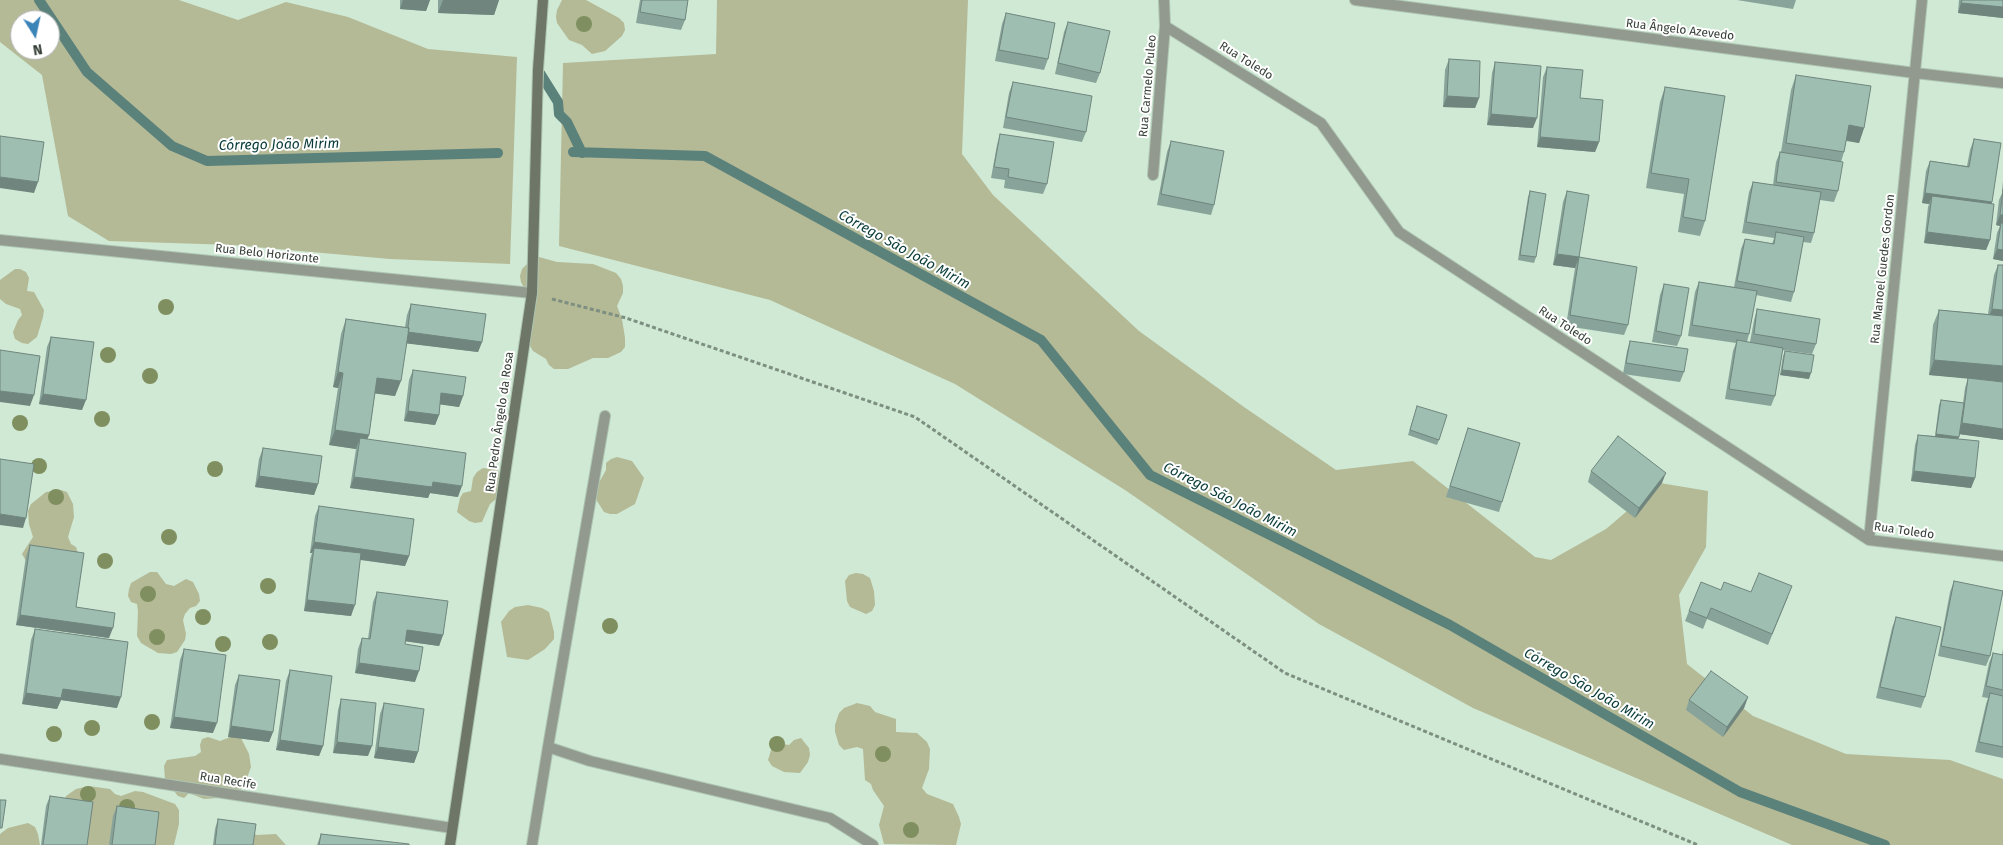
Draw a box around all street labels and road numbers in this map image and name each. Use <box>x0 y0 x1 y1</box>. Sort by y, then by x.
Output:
street label: Rua Ângelo Azevedo <box>1625 16 1735 44</box>
street label: Rua Carmelo Puleo <box>1136 34 1160 138</box>
street label: Rua Toledo <box>1216 39 1276 83</box>
street label: Rua Manoel Guedes Gordon <box>1868 193 1898 345</box>
street label: Rua Belo Horizonte <box>214 241 320 267</box>
street label: Rua Toledo <box>1536 303 1594 349</box>
street label: Rua Pedro Ângelo da Rosa <box>483 351 517 493</box>
street label: Rua Toledo <box>1873 520 1935 542</box>
street label: Rua Recife <box>199 769 257 793</box>

